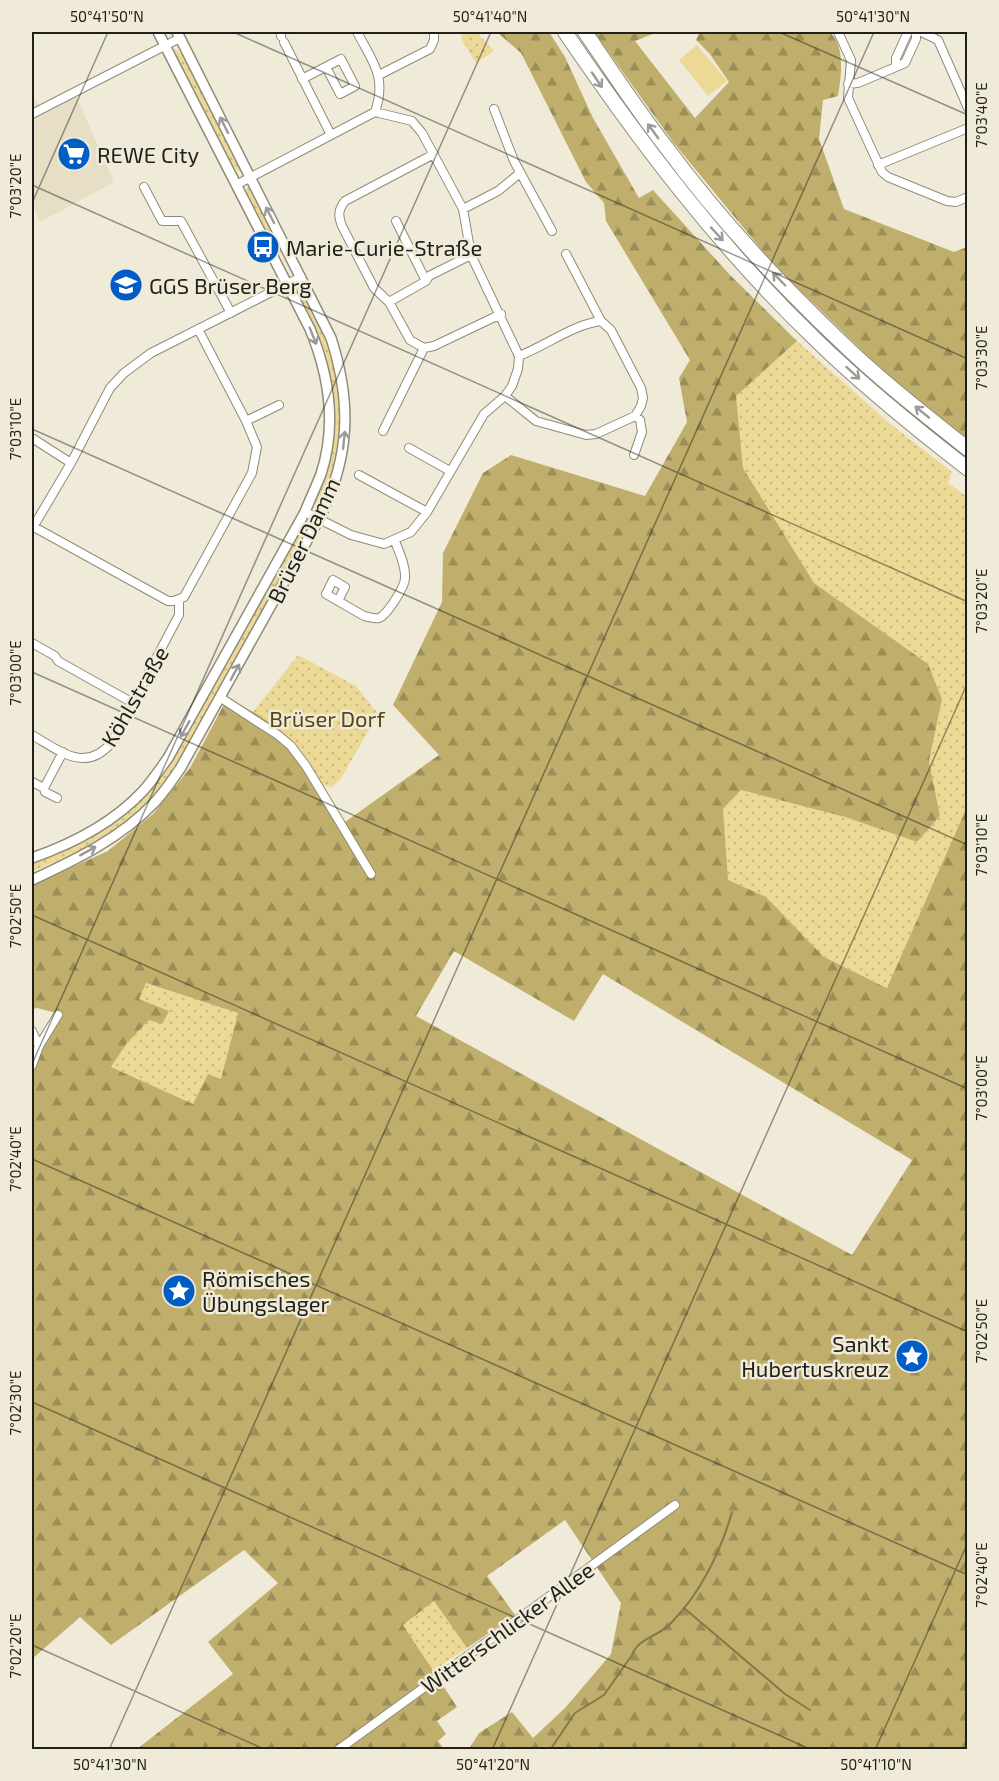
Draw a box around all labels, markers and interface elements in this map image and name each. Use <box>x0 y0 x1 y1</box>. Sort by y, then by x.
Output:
text: 50°41'50"N <box>70 7 144 25</box>
text: 50°41'40"N <box>453 7 527 25</box>
text: 50°41'30"N <box>836 7 910 25</box>
one-way arrow <box>591 71 603 88</box>
text: 7°03'40"E <box>972 82 990 148</box>
one-way arrow <box>218 116 230 134</box>
one-way arrow <box>647 123 660 139</box>
supermarket icon: REWE City <box>56 136 92 172</box>
place label: REWE City <box>97 141 199 167</box>
text: 7°03'20"E <box>6 154 24 218</box>
one-way arrow <box>264 206 275 224</box>
one-way arrow <box>709 227 724 242</box>
bus stop icon: Marie-Curie-Straße <box>245 229 281 265</box>
place label: Marie-Curie-Straße <box>286 234 482 260</box>
school or university icon: GGS Brüser Berg <box>108 267 144 303</box>
place label: GGS Brüser Berg <box>149 272 312 298</box>
one-way arrow <box>772 272 787 287</box>
one-way arrow <box>308 326 319 344</box>
text: 7°03'30"E <box>972 326 990 390</box>
one-way arrow <box>845 366 860 380</box>
text: 7°03'10"E <box>6 398 24 460</box>
one-way arrow <box>914 406 930 419</box>
one-way arrow <box>339 430 350 450</box>
street label: Brüser Damm <box>261 473 345 607</box>
text: 7°03'20"E <box>972 569 990 633</box>
text: 7°03'00"E <box>6 640 24 706</box>
street label: Köhlstraße <box>95 641 173 751</box>
one-way arrow <box>230 663 241 681</box>
park label: Brüser Dorf <box>269 705 385 731</box>
one-way arrow <box>178 720 190 737</box>
text: 7°03'10"E <box>972 814 990 876</box>
one-way arrow <box>79 845 96 857</box>
text: 7°02'50"E <box>6 884 24 948</box>
text: 7°03'00"E <box>972 1055 990 1121</box>
text: 7°02'40"E <box>6 1126 24 1192</box>
place label: Römisches Übungslager <box>202 1265 330 1316</box>
place icon: Römisches Übungslager <box>161 1273 197 1309</box>
text: 7°02'50"E <box>972 1299 990 1363</box>
place label: Sankt Hubertuskreuz <box>741 1330 889 1381</box>
place icon: Sankt Hubertuskreuz <box>894 1338 930 1374</box>
text: 7°02'30"E <box>6 1371 24 1435</box>
text: 7°02'40"E <box>972 1542 990 1608</box>
street label: Witterschlicker Allee <box>416 1556 598 1698</box>
text: 7°02'20"E <box>6 1614 24 1678</box>
text: 50°41'30"N <box>73 1755 147 1773</box>
text: 50°41'20"N <box>456 1755 530 1773</box>
text: 50°41'10"N <box>840 1755 912 1773</box>

